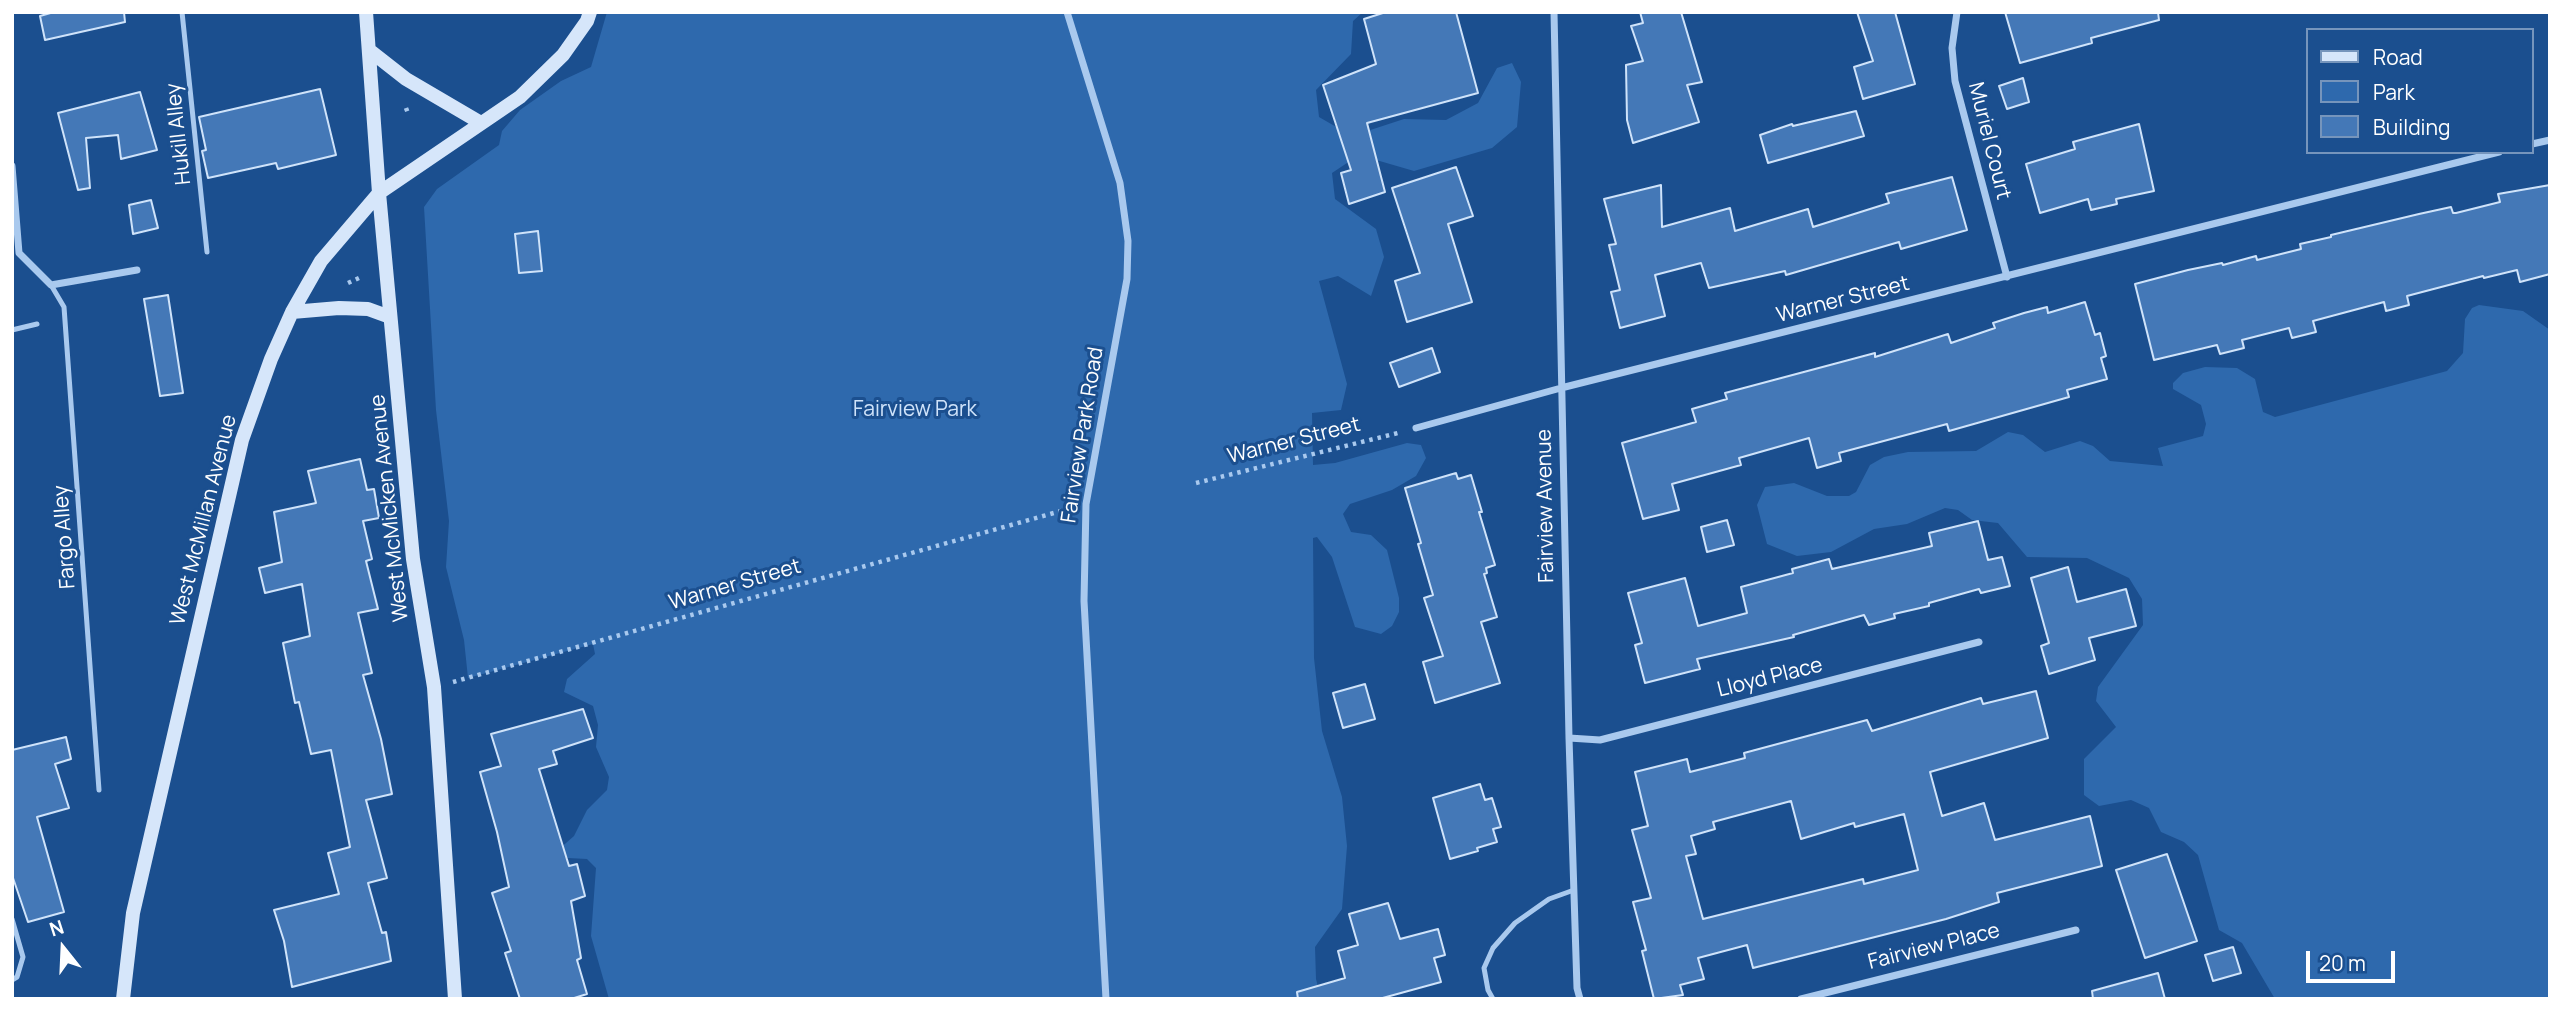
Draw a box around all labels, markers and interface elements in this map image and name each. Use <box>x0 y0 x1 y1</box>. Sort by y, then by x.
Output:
legend <box>2306 28 2534 154</box>
text: Road <box>2373 43 2423 71</box>
text: Park <box>2373 78 2415 106</box>
street label: Muriel Court <box>1962 80 2016 202</box>
street label: Hukill Alley <box>161 82 197 186</box>
text: Building <box>2373 113 2450 141</box>
street label: Warner Street <box>1774 271 1912 329</box>
street label: Fairview Park Road <box>1057 345 1109 525</box>
street label: West McMicken Avenue <box>366 393 414 623</box>
park label: Fairview Park <box>853 397 977 423</box>
street label: West McMillan Avenue <box>166 412 242 628</box>
street label: Warner Street <box>1225 412 1363 470</box>
street label: Fairview Avenue <box>1532 429 1560 583</box>
street label: Fargo Alley <box>49 484 81 590</box>
street label: Warner Street <box>666 554 804 616</box>
street label: Lloyd Place <box>1715 653 1825 703</box>
north arrow <box>28 913 98 983</box>
text: N <box>46 914 67 943</box>
street label: Fairview Place <box>1866 918 2002 976</box>
scale bar <box>2310 937 2399 981</box>
text: 20 m <box>2319 949 2366 977</box>

